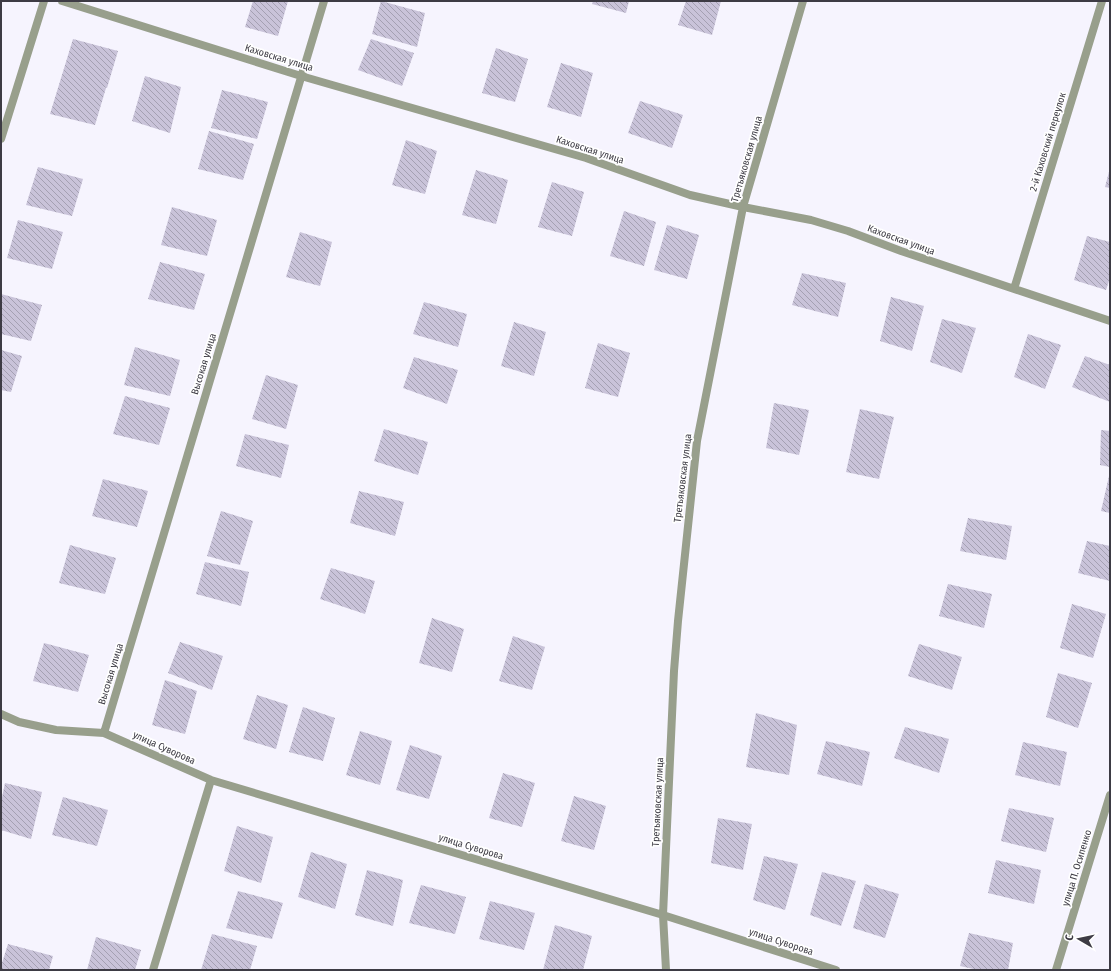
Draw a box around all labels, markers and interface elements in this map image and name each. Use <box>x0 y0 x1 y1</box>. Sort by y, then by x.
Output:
street label: Каховская улица <box>243 42 315 74</box>
street label: 2-й Каховский переулок <box>1027 91 1069 193</box>
street label: Третьяковская улица <box>729 114 765 204</box>
street label: Каховская улица <box>554 133 626 167</box>
street label: Каховская улица <box>866 222 936 258</box>
street label: Высокая улица <box>189 332 219 396</box>
street label: Третьяковская улица <box>672 433 694 523</box>
street label: Высокая улица <box>96 642 126 706</box>
street label: улица Суворова <box>131 729 197 767</box>
street label: Третьяковская улица <box>650 757 666 847</box>
street label: улица П. Осипенко <box>1060 828 1094 908</box>
street label: улица Суворова <box>437 831 505 863</box>
north arrow <box>1059 919 1099 959</box>
street label: улица Суворова <box>747 926 815 958</box>
text: С <box>1063 933 1077 941</box>

